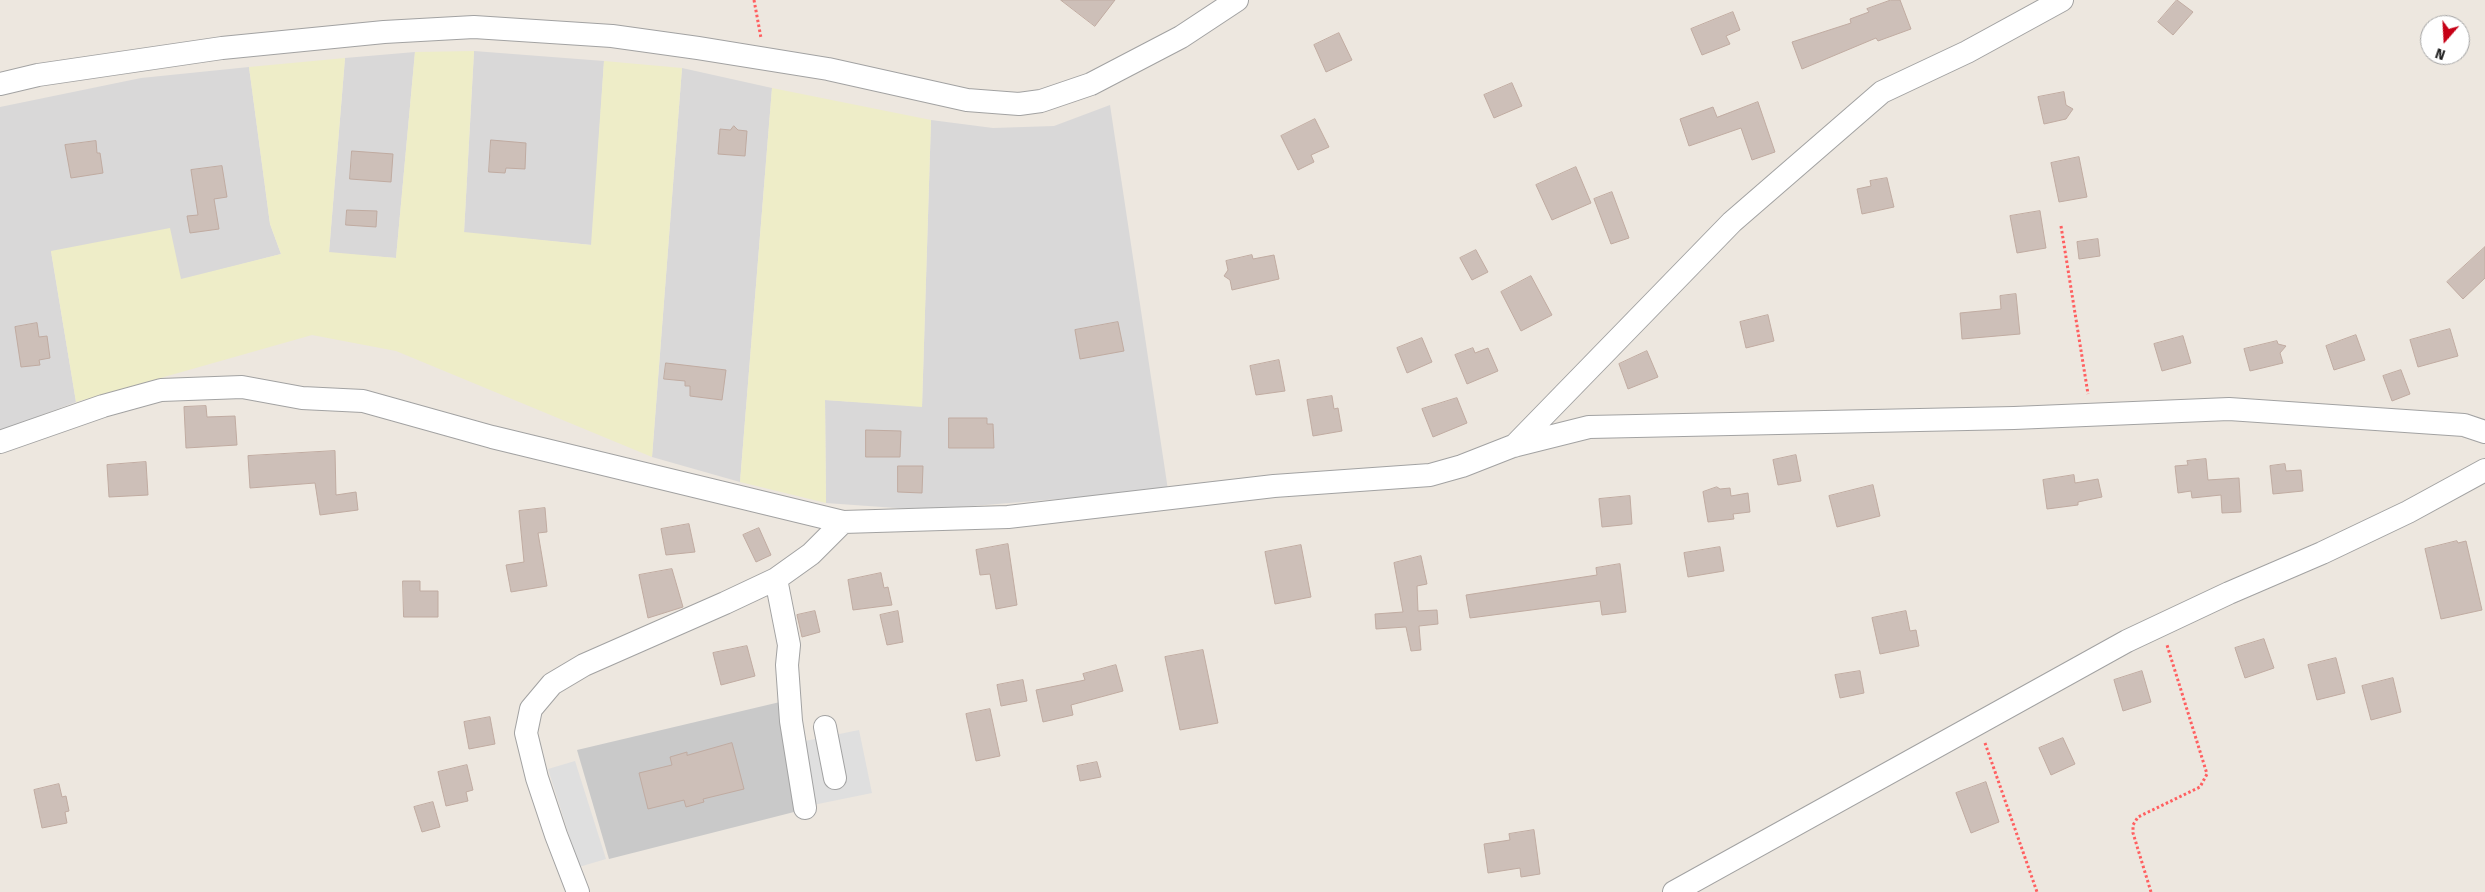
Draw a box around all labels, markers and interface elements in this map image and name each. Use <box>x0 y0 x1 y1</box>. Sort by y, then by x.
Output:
north arrow <box>2420 15 2470 65</box>
text: N <box>2433 44 2447 63</box>

